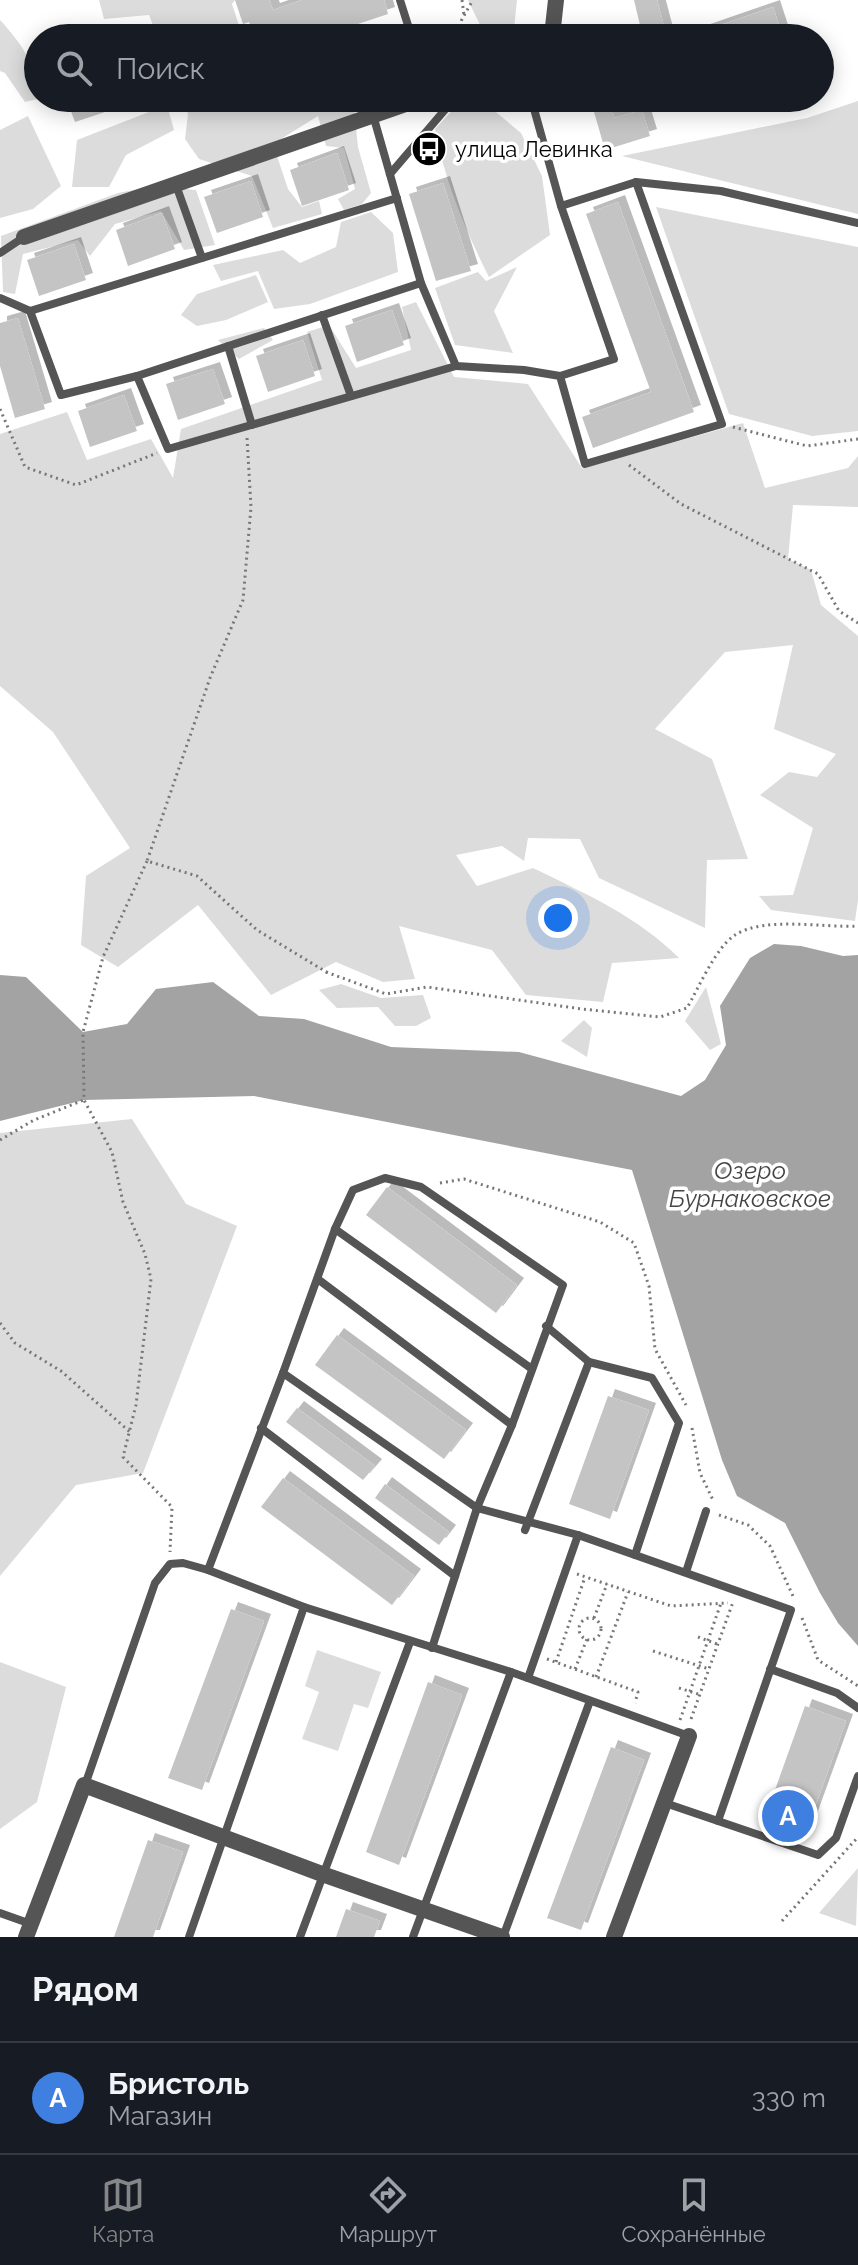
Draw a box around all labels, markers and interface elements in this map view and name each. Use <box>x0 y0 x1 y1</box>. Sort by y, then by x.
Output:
search box <box>24 24 834 112</box>
icon: search <box>52 46 96 90</box>
text: Поиск <box>116 51 205 86</box>
bus stop icon: улица Левинка <box>410 130 448 168</box>
place label: улица Левинка <box>455 136 613 162</box>
your location <box>538 898 578 938</box>
water label: Озеро Бурнаковское <box>669 1156 831 1213</box>
pin: A <box>762 1786 814 1846</box>
text: Рядом <box>32 1969 139 2009</box>
text: Бристоль <box>108 2066 249 2101</box>
text: A <box>49 2083 67 2113</box>
text: 330 m <box>752 2083 826 2113</box>
text: Магазин <box>108 2101 212 2131</box>
tab: Карта <box>92 2173 154 2247</box>
tab: Маршрут <box>339 2173 437 2247</box>
tab: Сохранённые <box>622 2173 766 2247</box>

